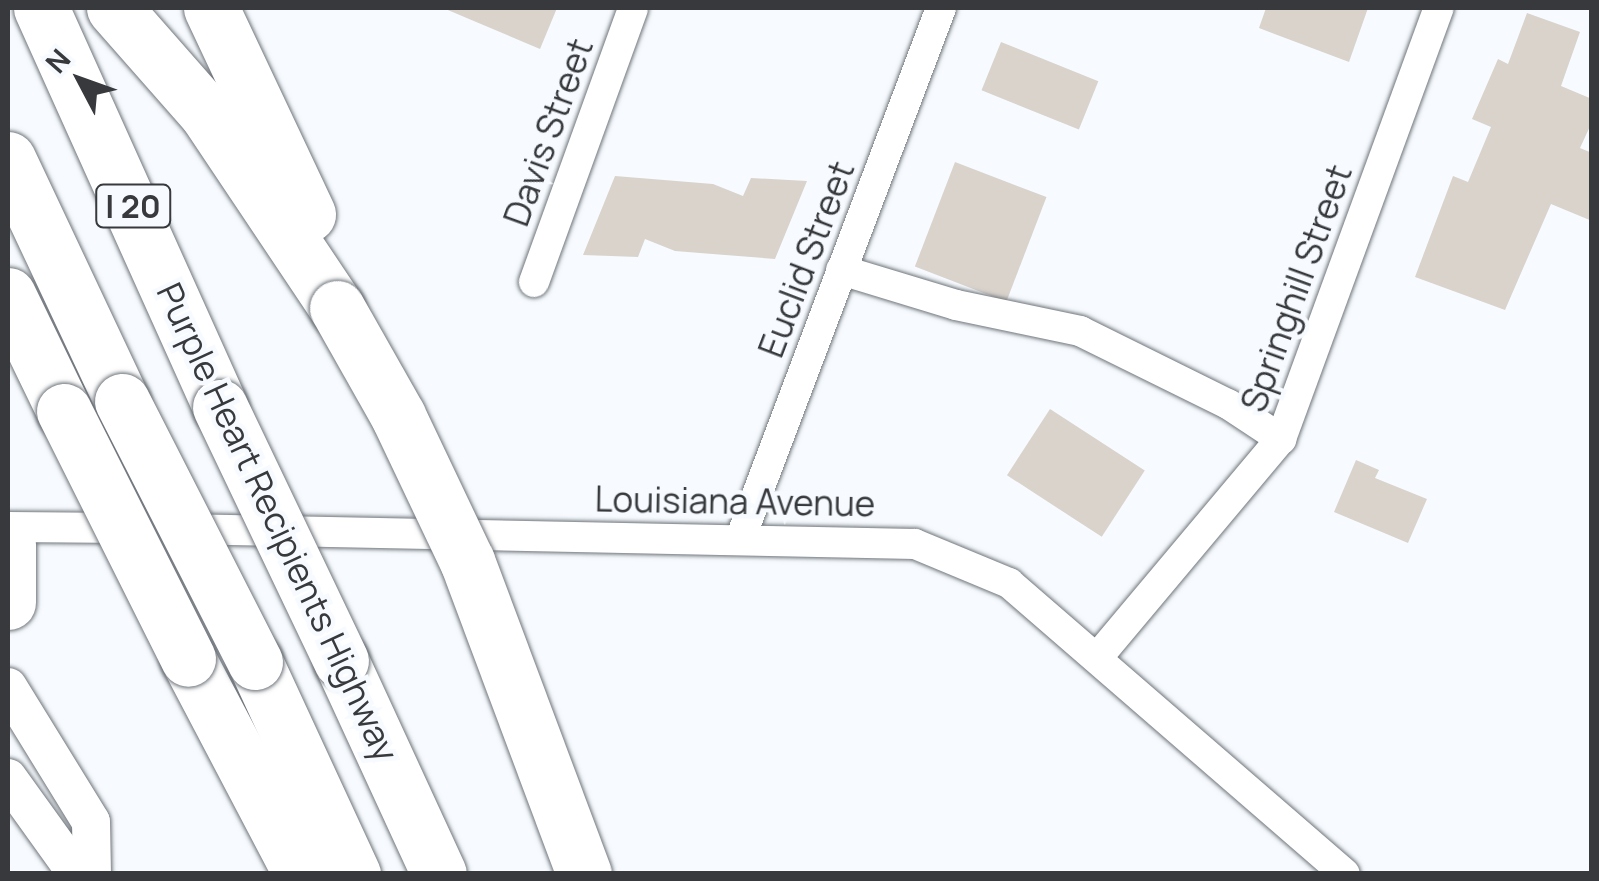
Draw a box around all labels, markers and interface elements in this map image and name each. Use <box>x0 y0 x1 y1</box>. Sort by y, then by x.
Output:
north arrow <box>30 30 130 130</box>
street label: Davis Street <box>495 33 601 231</box>
text: N <box>36 40 78 80</box>
street label: Euclid Street <box>749 155 863 363</box>
street label: Springhill Street <box>1232 159 1360 417</box>
road number: I 20 <box>93 179 173 233</box>
street label: Purple Heart Recipients Highway <box>148 276 408 768</box>
street label: Louisiana Avenue <box>594 478 876 524</box>

